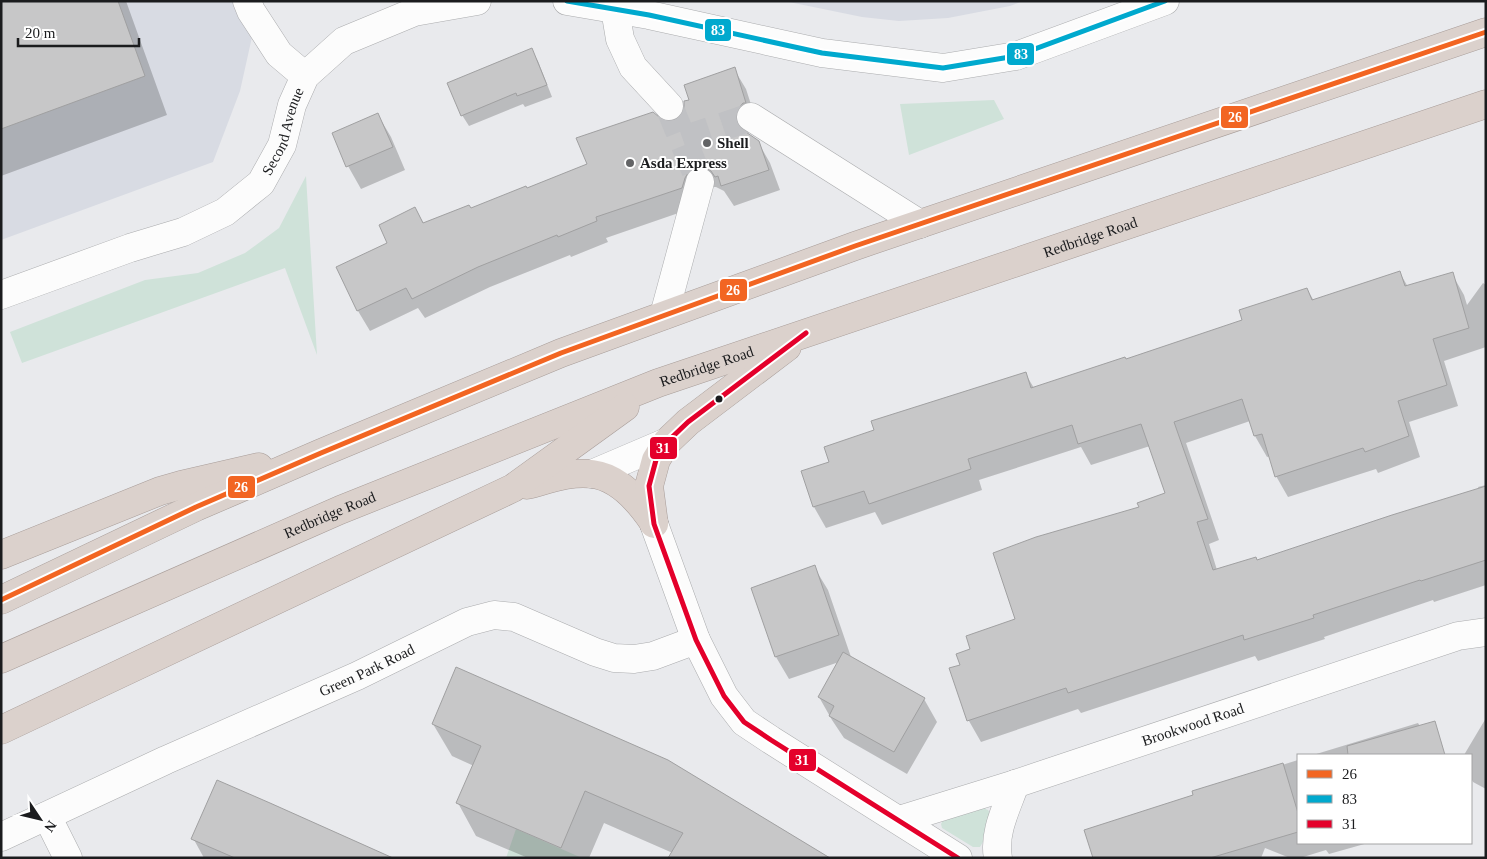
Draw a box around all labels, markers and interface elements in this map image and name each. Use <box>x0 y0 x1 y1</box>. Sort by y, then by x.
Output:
scale bar <box>18 15 139 47</box>
line badge: 83 <box>704 18 732 42</box>
text: 83 <box>711 23 725 38</box>
text: 20 m <box>25 25 56 41</box>
line badge: 83 <box>1006 42 1035 66</box>
text: 83 <box>1014 47 1028 62</box>
street label: Second Avenue <box>259 85 307 178</box>
line badge: 26 <box>1220 105 1249 129</box>
text: 26 <box>1228 110 1242 125</box>
place label: Shell <box>717 135 749 151</box>
marker: Shell <box>701 137 713 149</box>
place label: Asda Express <box>640 155 727 171</box>
marker: Asda Express <box>624 157 636 169</box>
street label: Redbridge Road <box>1041 214 1140 261</box>
line badge: 26 <box>719 278 748 302</box>
text: 26 <box>726 283 740 298</box>
street label: Redbridge Road <box>658 343 756 390</box>
unlabelled marker <box>714 394 724 404</box>
line badge: 31 <box>649 436 678 460</box>
text: 31 <box>656 441 670 456</box>
line badge: 26 <box>227 475 256 499</box>
text: 26 <box>234 480 248 495</box>
street label: Redbridge Road <box>282 488 378 542</box>
street label: Green Park Road <box>317 641 417 700</box>
street label: Brookwood Road <box>1140 700 1246 749</box>
line badge: 31 <box>788 748 817 772</box>
text: 31 <box>795 753 809 768</box>
legend <box>1297 754 1472 844</box>
text: 26 <box>1342 766 1358 782</box>
text: 83 <box>1342 791 1357 807</box>
north arrow <box>15 794 65 844</box>
text: 31 <box>1342 816 1357 832</box>
text: N <box>41 818 59 835</box>

